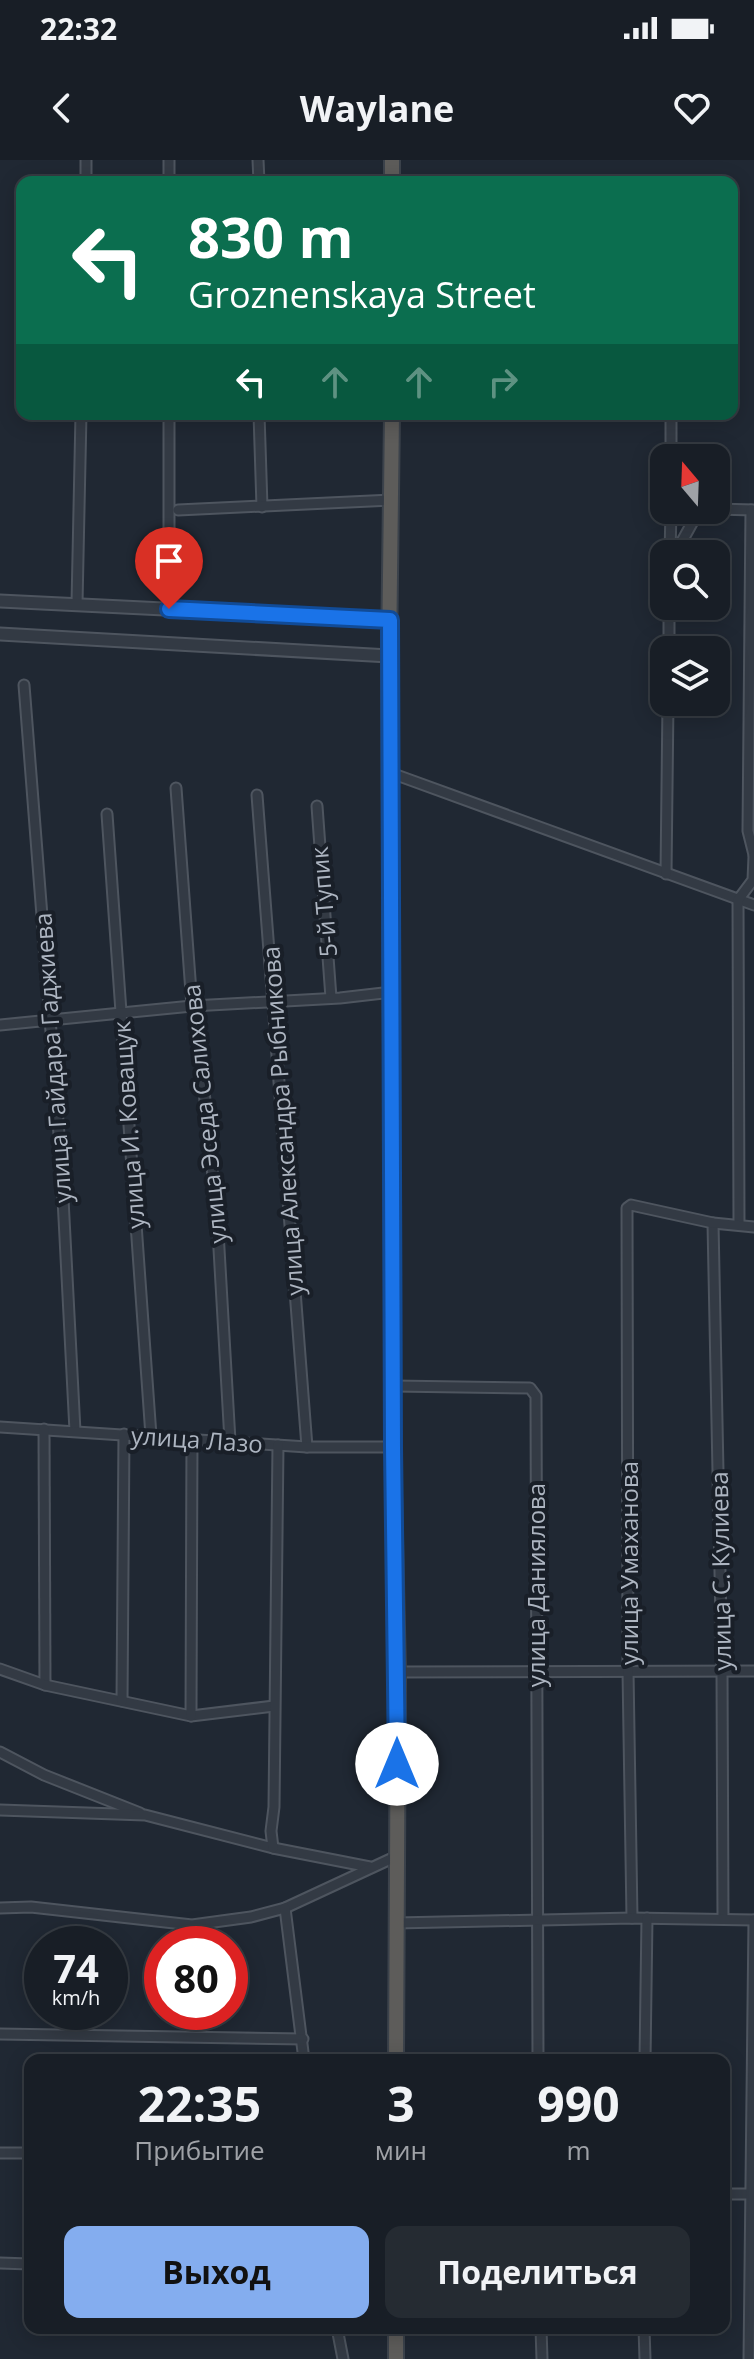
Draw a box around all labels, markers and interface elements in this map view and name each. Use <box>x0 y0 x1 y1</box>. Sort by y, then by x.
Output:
text: 22:32 <box>40 8 117 49</box>
text: Waylane <box>300 84 454 133</box>
icon: back <box>40 86 84 130</box>
icon: heart <box>670 86 714 130</box>
text: 830 m <box>188 198 354 274</box>
icon: left <box>56 208 160 312</box>
text: Groznenskaya Street <box>188 270 536 319</box>
icon: left <box>229 360 273 404</box>
icon: ahead <box>313 360 357 404</box>
icon: ahead <box>397 360 441 404</box>
icon: right <box>481 360 525 404</box>
north arrow <box>650 444 730 524</box>
map controls <box>650 444 730 716</box>
pin <box>135 527 203 609</box>
icon: arrive <box>147 539 191 583</box>
button: search <box>650 540 730 620</box>
button: layers <box>650 636 730 716</box>
street label: 5-й Тупик <box>302 845 344 959</box>
street label: улица Гайдара Гаджиева <box>25 912 79 1204</box>
street label: улица Александра Рыбникова <box>253 945 311 1297</box>
street label: улица Эседа Салихова <box>174 983 234 1245</box>
street label: улица И. Коващук <box>104 1019 152 1230</box>
street label: улица Лазо <box>130 1418 264 1460</box>
street label: улица Умаханова <box>612 1461 645 1665</box>
street label: улица С. Кулиева <box>702 1471 738 1671</box>
street label: улица Даниялова <box>519 1483 552 1687</box>
position arrow <box>355 1722 439 1806</box>
speed limit sign: 80 <box>144 1926 248 2030</box>
text: 74 <box>53 1940 99 1995</box>
text: km/h <box>52 1984 100 2011</box>
text: 22:35 <box>138 2071 261 2136</box>
text: 3 <box>387 2071 415 2136</box>
text: 990 <box>537 2071 620 2136</box>
text: Прибытие <box>134 2132 265 2168</box>
text: мин <box>375 2132 427 2168</box>
text: m <box>566 2132 590 2168</box>
button: Выход <box>64 2226 369 2318</box>
button: Поделиться <box>385 2226 690 2318</box>

